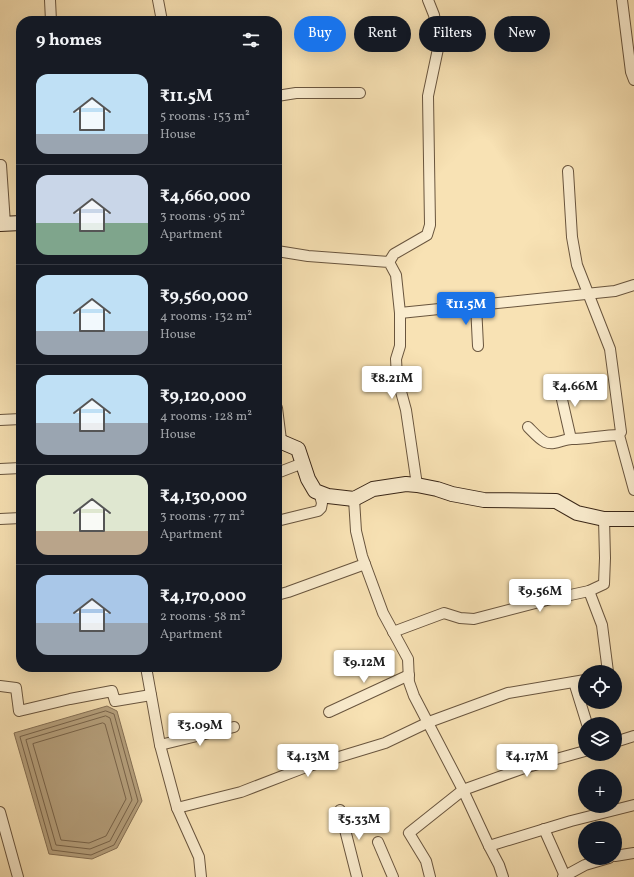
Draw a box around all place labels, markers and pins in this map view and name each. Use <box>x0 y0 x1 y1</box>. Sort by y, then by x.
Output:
pin: ₹11.5M <box>433 292 499 326</box>
pin: ₹8.21M <box>359 366 425 400</box>
pin: ₹4.66M <box>542 374 608 408</box>
pin: ₹9.56M <box>507 579 573 613</box>
pin: ₹9.12M <box>331 650 397 684</box>
pin: ₹3.09M <box>167 713 233 747</box>
pin: ₹4.13M <box>275 744 341 778</box>
pin: ₹4.17M <box>494 744 560 778</box>
pin: ₹5.33M <box>326 807 392 841</box>

